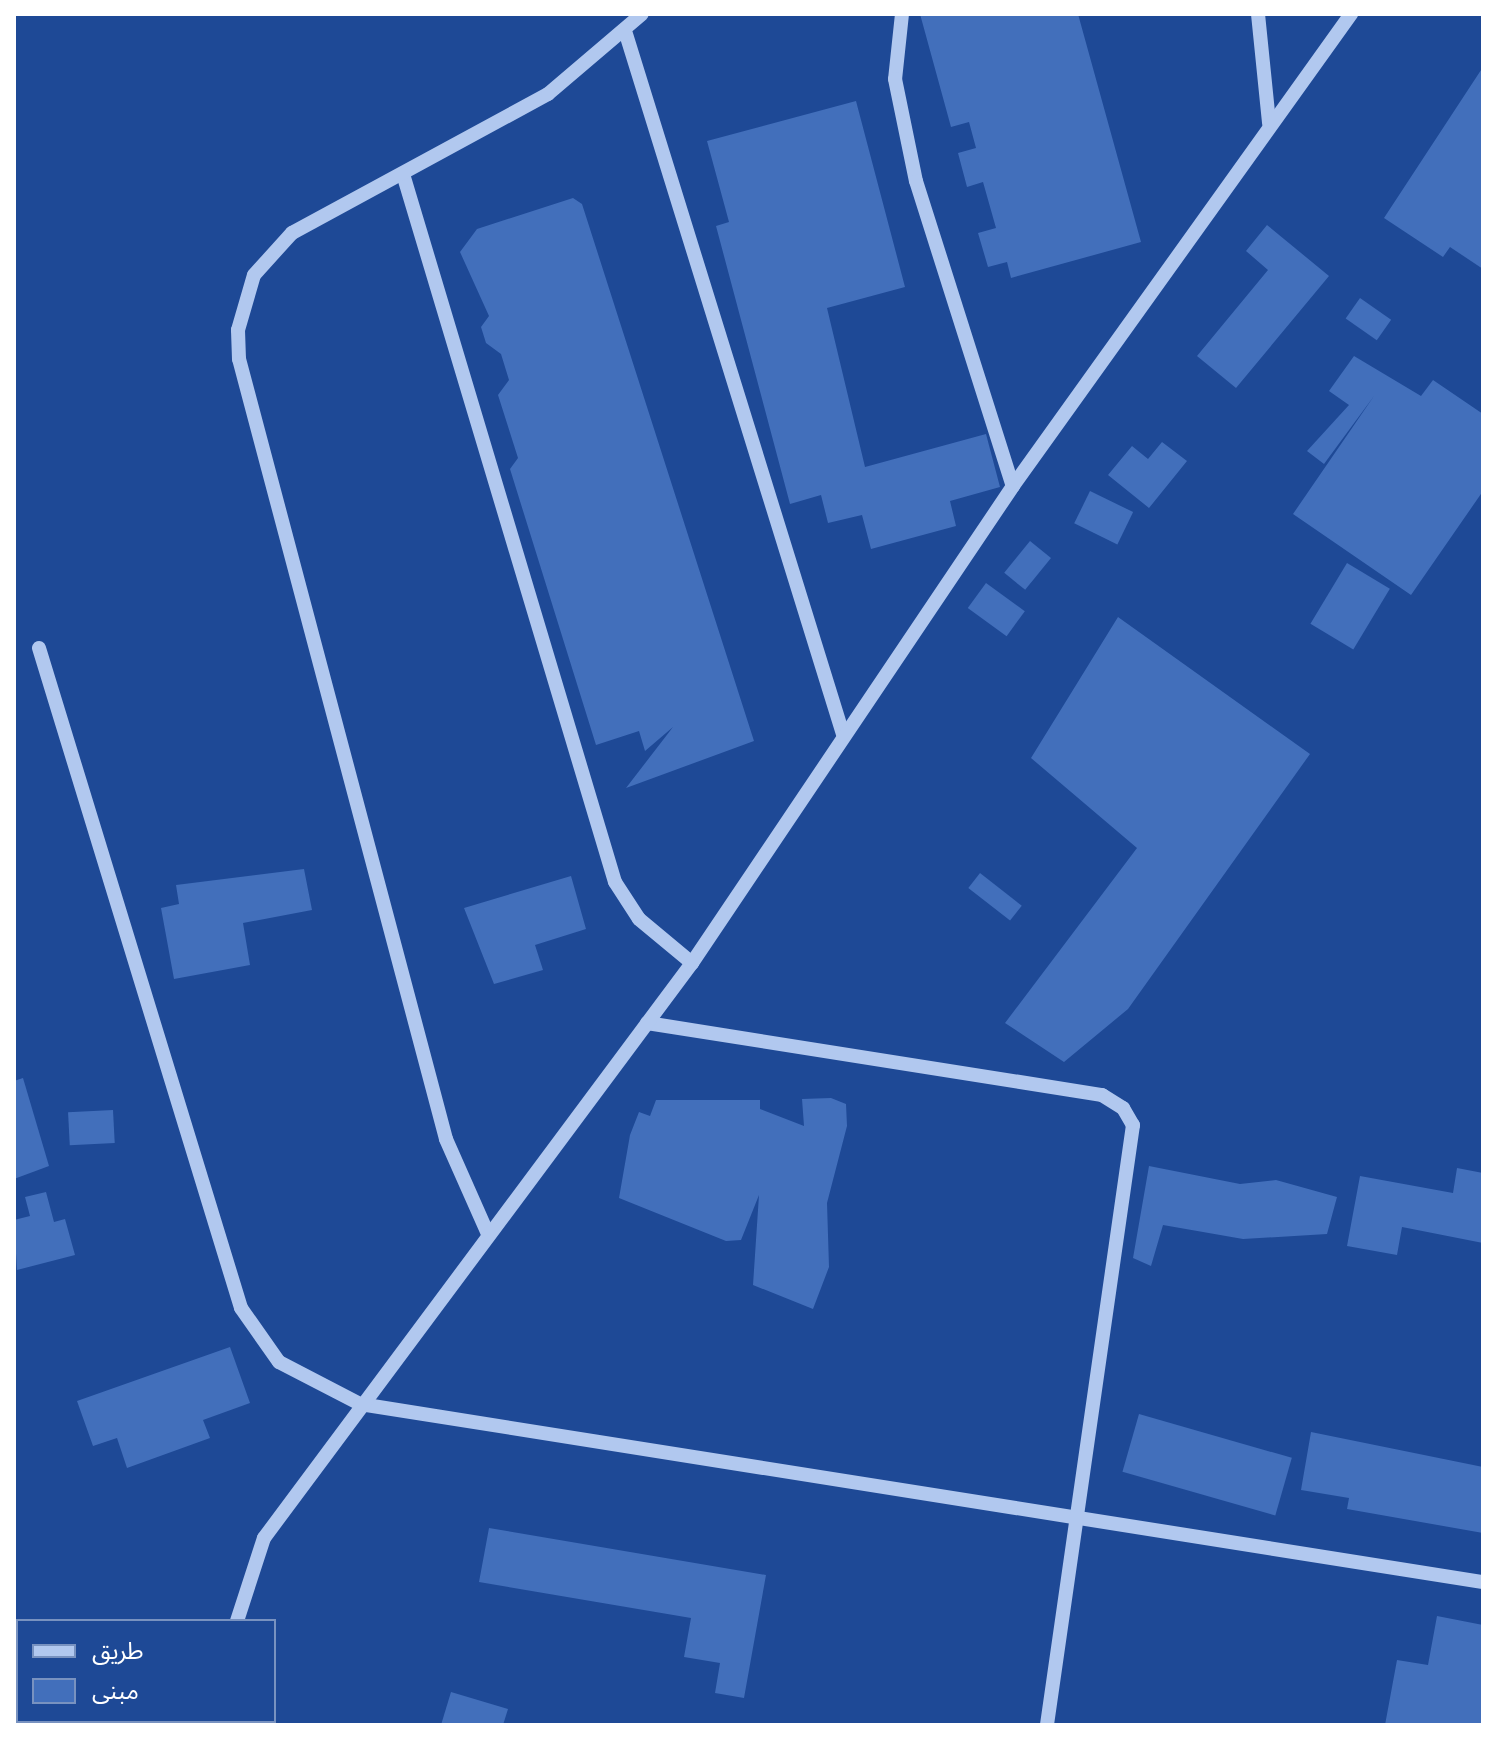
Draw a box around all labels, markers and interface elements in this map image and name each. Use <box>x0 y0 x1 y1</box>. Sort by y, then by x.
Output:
legend <box>16 1619 276 1723</box>
text: طريق <box>92 1637 144 1665</box>
text: مبنى <box>92 1677 139 1705</box>

